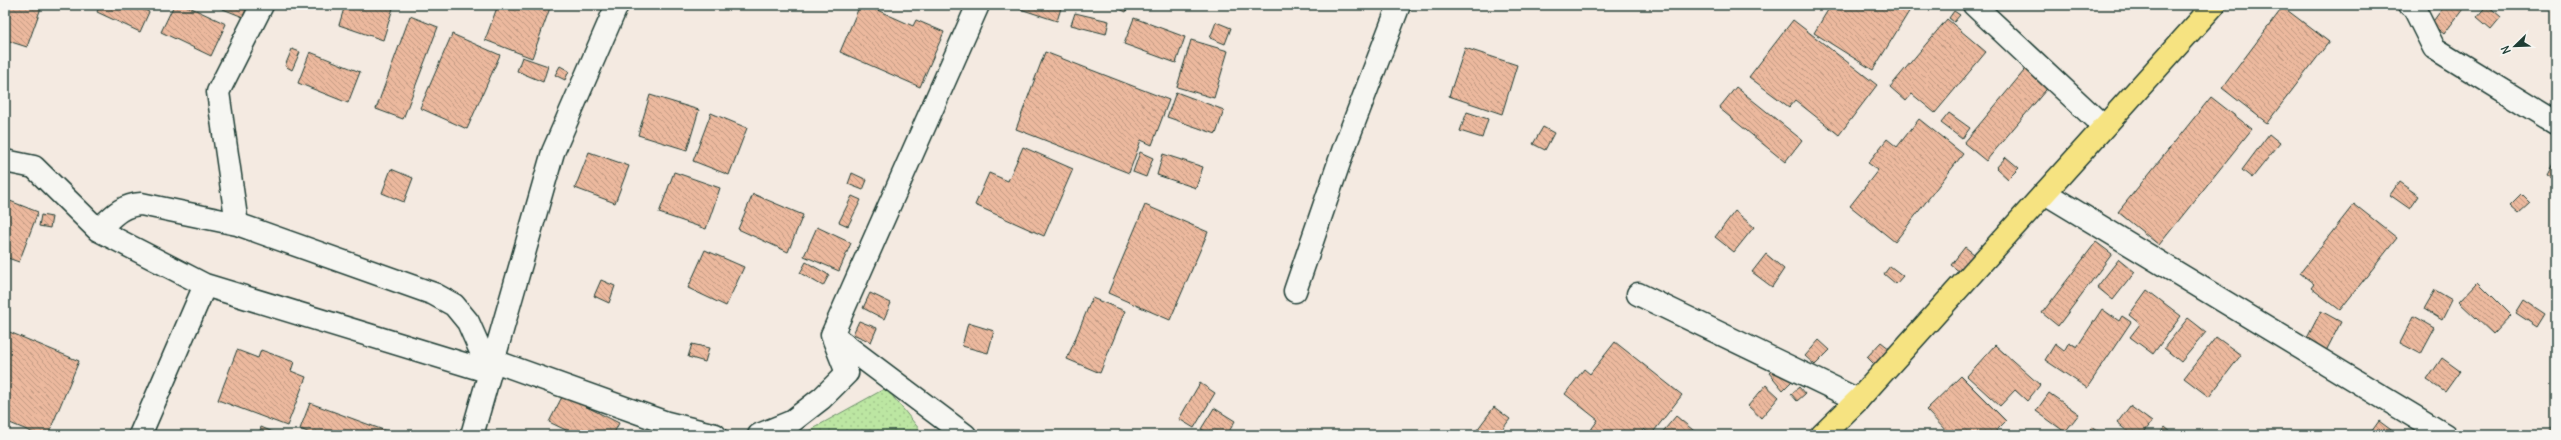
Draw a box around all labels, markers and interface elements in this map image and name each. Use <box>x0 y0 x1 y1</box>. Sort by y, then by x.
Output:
north arrow <box>2495 26 2535 66</box>
text: N <box>2498 44 2514 56</box>

